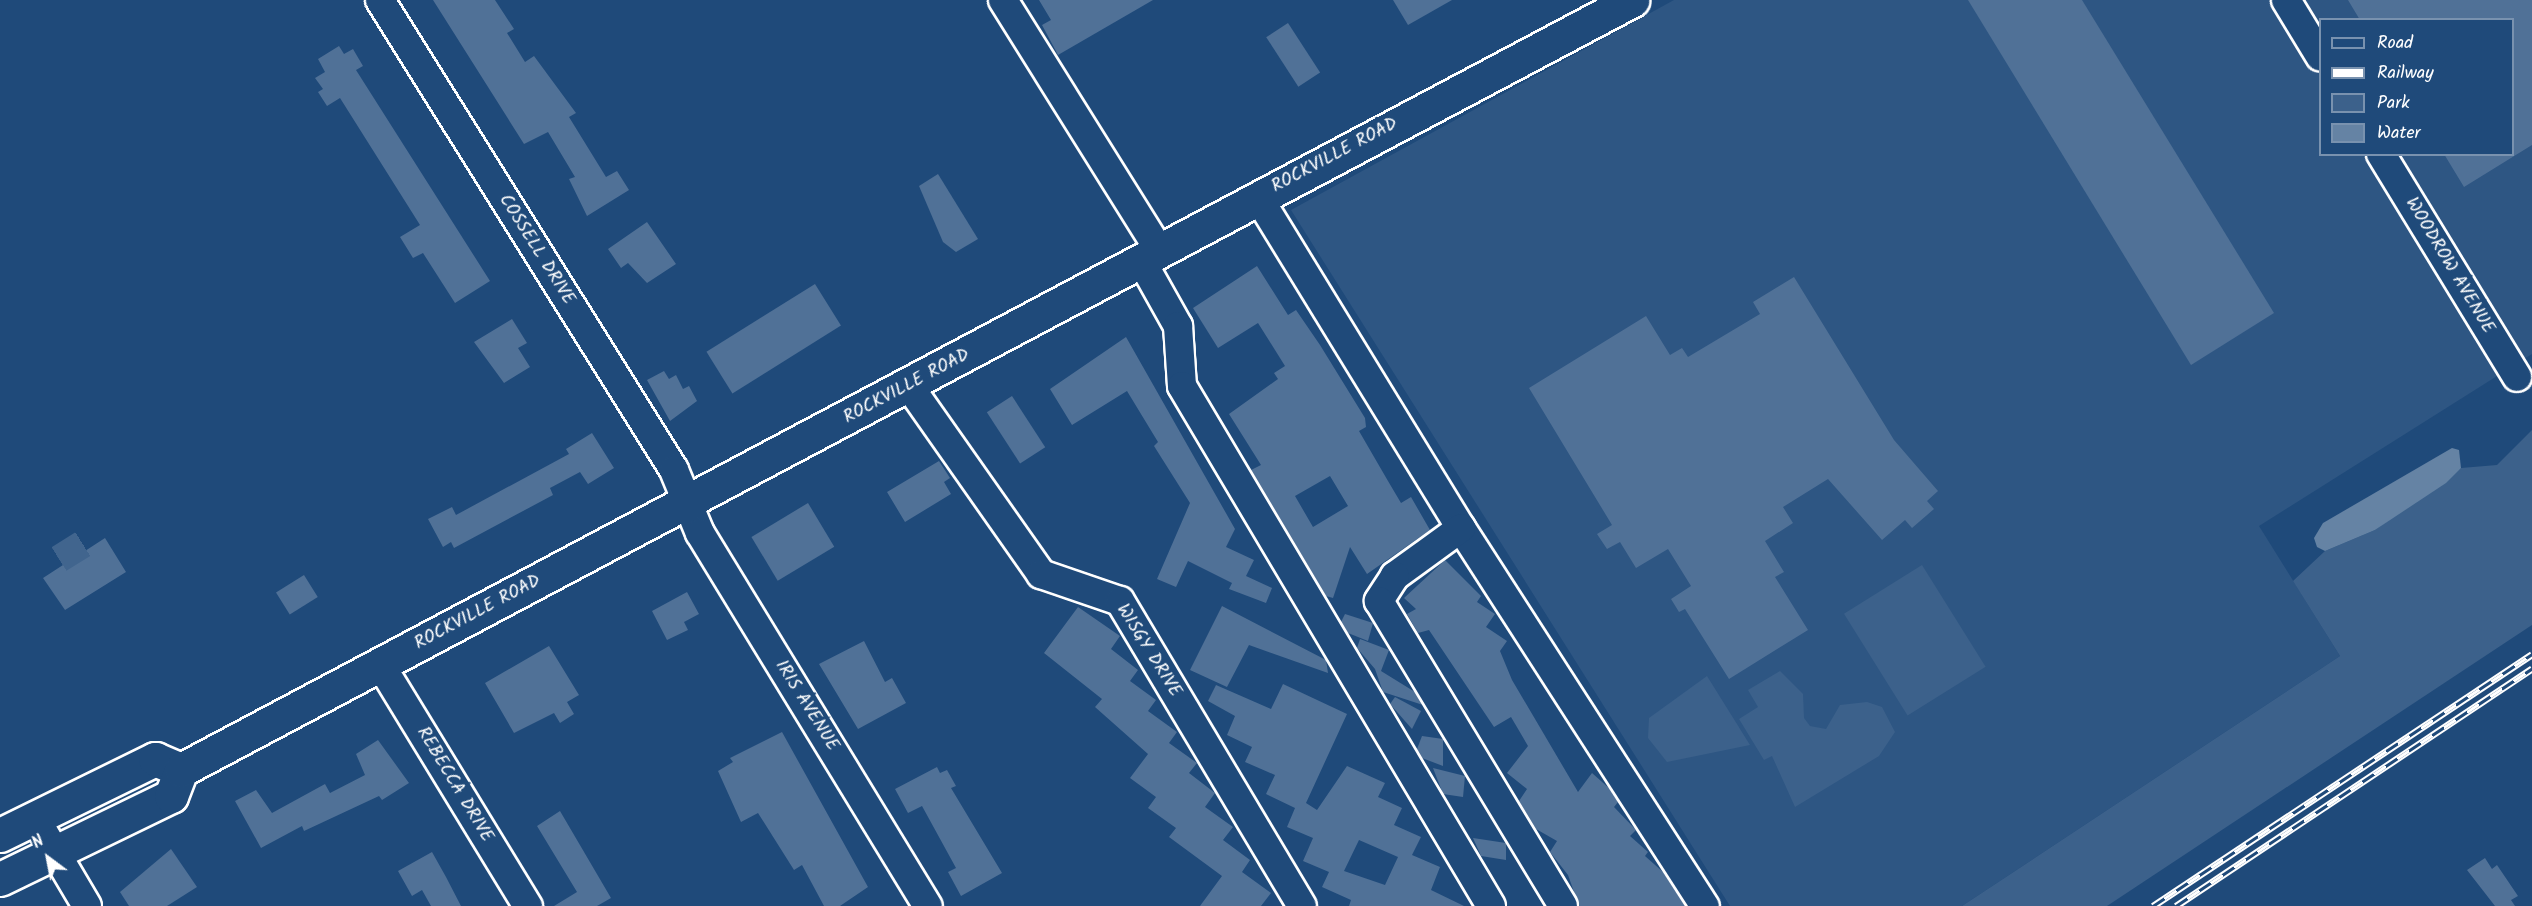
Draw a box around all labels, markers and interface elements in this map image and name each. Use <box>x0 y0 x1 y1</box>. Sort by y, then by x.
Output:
legend <box>2319 18 2514 156</box>
text: Road <box>2377 29 2413 58</box>
text: Railway <box>2377 59 2434 88</box>
text: Park <box>2377 89 2410 118</box>
street label: ROCKVILLE ROAD <box>1268 114 1402 198</box>
text: Water <box>2377 119 2421 148</box>
street label: COSSELL DRIVE <box>493 191 579 309</box>
street label: WOODROW AVENUE <box>2400 194 2498 338</box>
street label: ROCKVILLE ROAD <box>840 345 974 429</box>
street label: ROCKVILLE ROAD <box>411 571 545 655</box>
street label: WISGY DRIVE <box>1111 601 1185 701</box>
street label: IRIS AVENUE <box>770 657 842 755</box>
street label: REBECCA DRIVE <box>411 723 497 847</box>
north arrow <box>18 828 78 888</box>
text: N <box>27 829 49 856</box>

